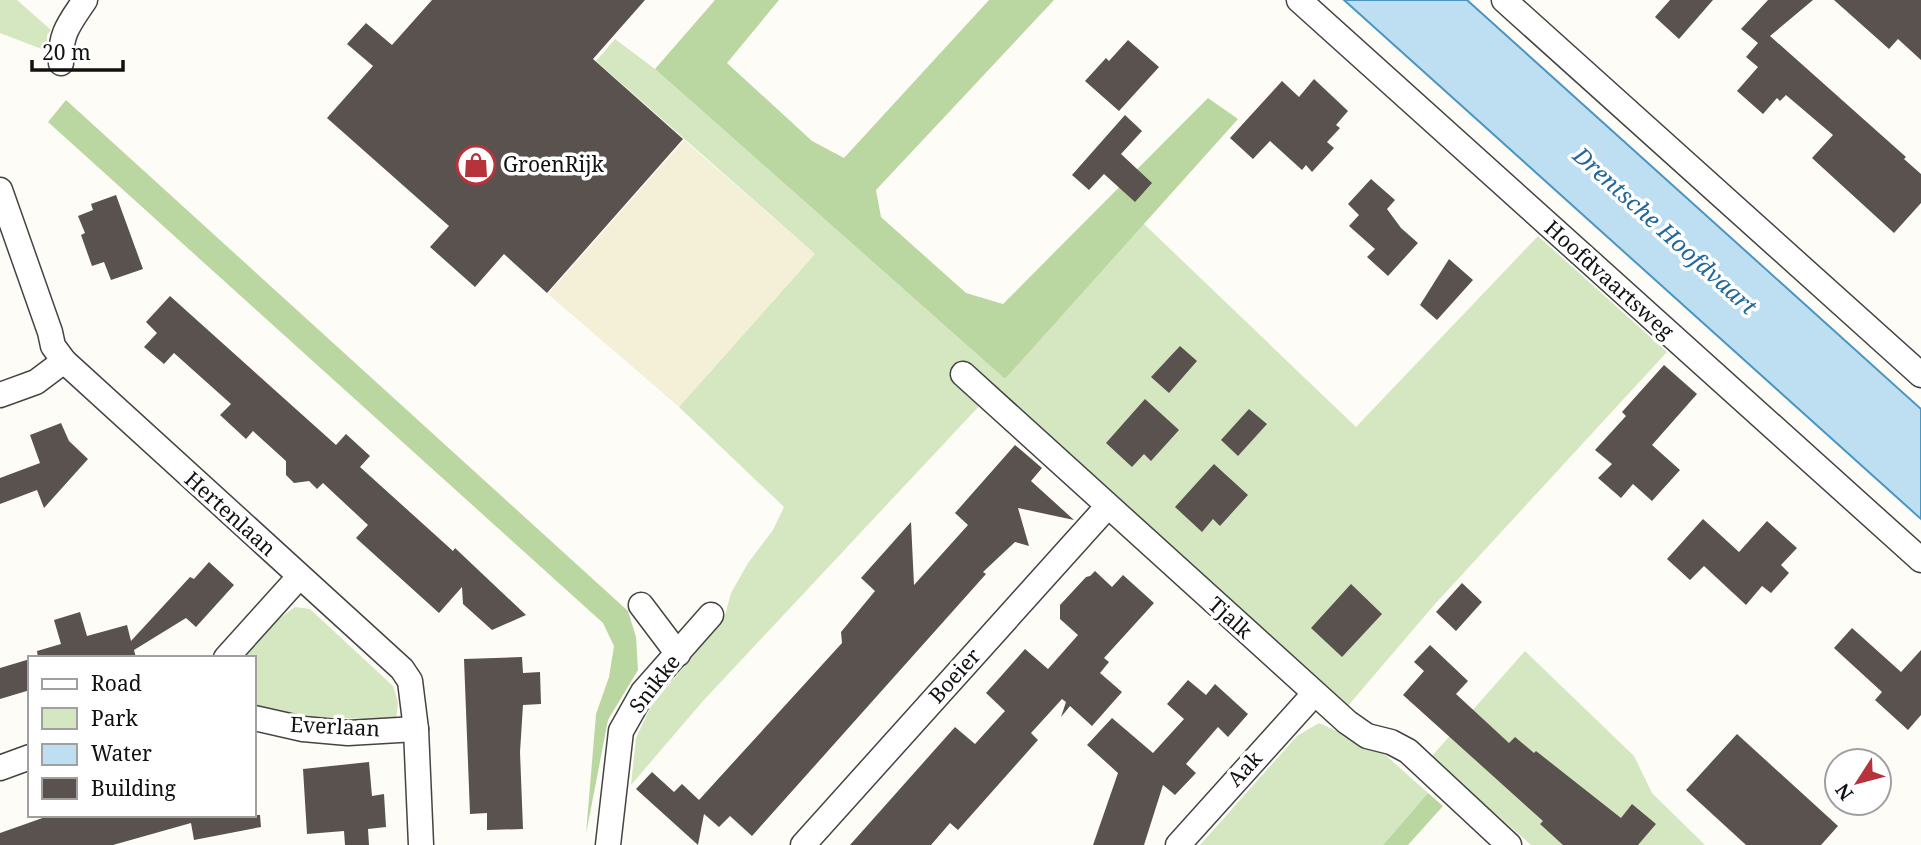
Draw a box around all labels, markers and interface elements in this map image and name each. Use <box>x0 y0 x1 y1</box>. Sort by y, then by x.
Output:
scale bar <box>32 28 122 72</box>
text: 20 m <box>42 38 91 66</box>
water label: Drentsche Hoofdvaart <box>1566 138 1765 322</box>
shop icon: GroenRijk <box>455 144 497 186</box>
place label: GroenRijk <box>503 150 605 178</box>
street label: Hoofdvaartsweg <box>1539 214 1681 345</box>
street label: Hertenlaan <box>179 465 282 562</box>
street label: Tjalk <box>1203 590 1259 645</box>
street label: Boeier <box>922 642 986 709</box>
street label: Snikke <box>623 648 686 718</box>
legend <box>28 656 256 817</box>
text: Road <box>91 669 142 697</box>
text: Park <box>91 704 138 732</box>
street label: Everlaan <box>289 710 381 742</box>
text: Water <box>91 739 152 767</box>
street label: Aak <box>1221 744 1268 792</box>
north arrow <box>1823 747 1893 817</box>
text: Building <box>91 774 176 802</box>
text: N <box>1829 778 1859 806</box>

